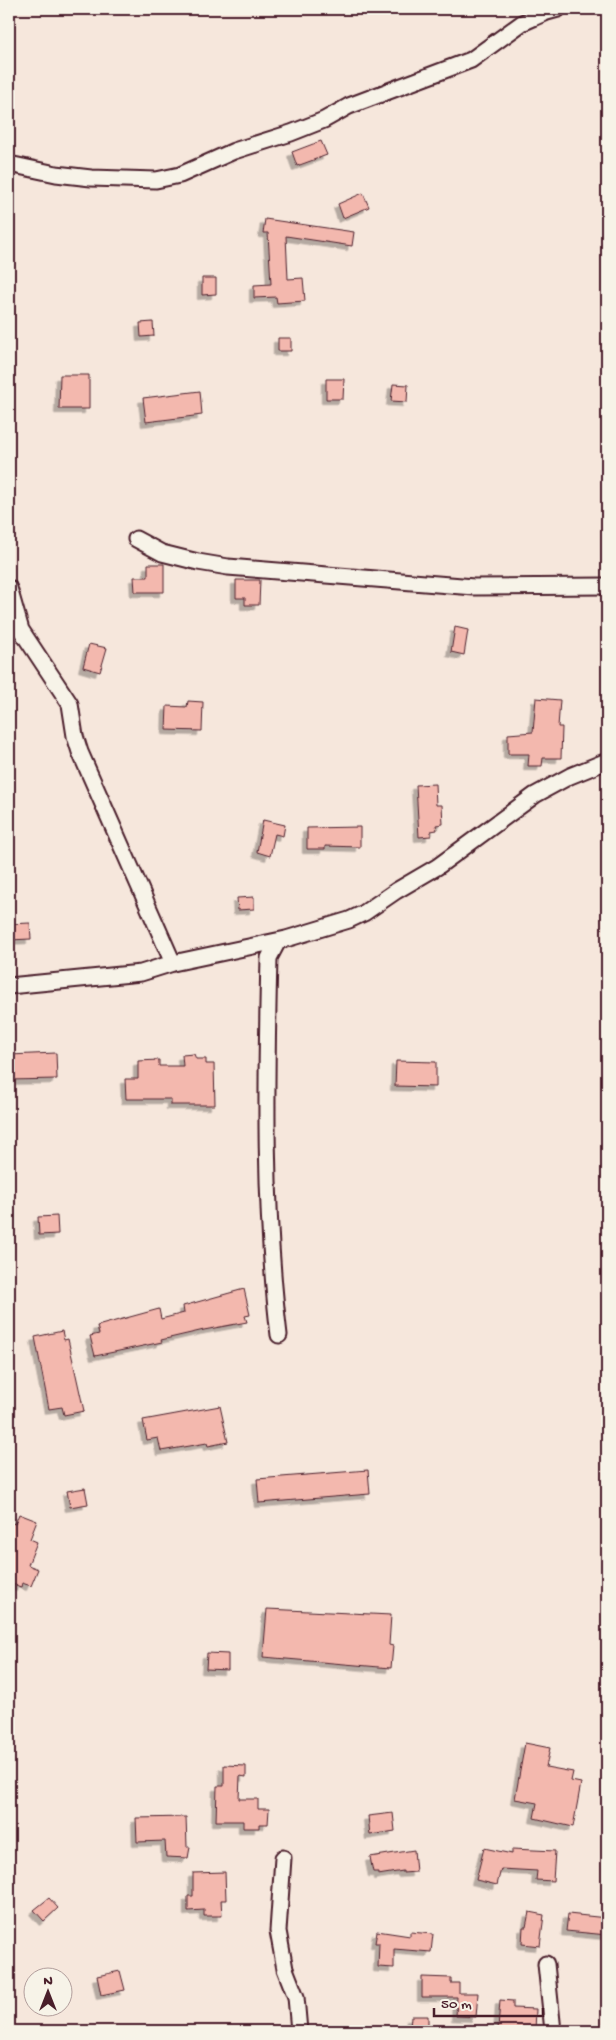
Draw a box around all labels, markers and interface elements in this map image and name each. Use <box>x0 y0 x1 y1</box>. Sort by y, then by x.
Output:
north arrow <box>22 1968 72 2018</box>
text: N <box>43 1973 53 1990</box>
scale bar <box>434 1985 542 2017</box>
text: 50 m <box>441 1996 472 2014</box>

